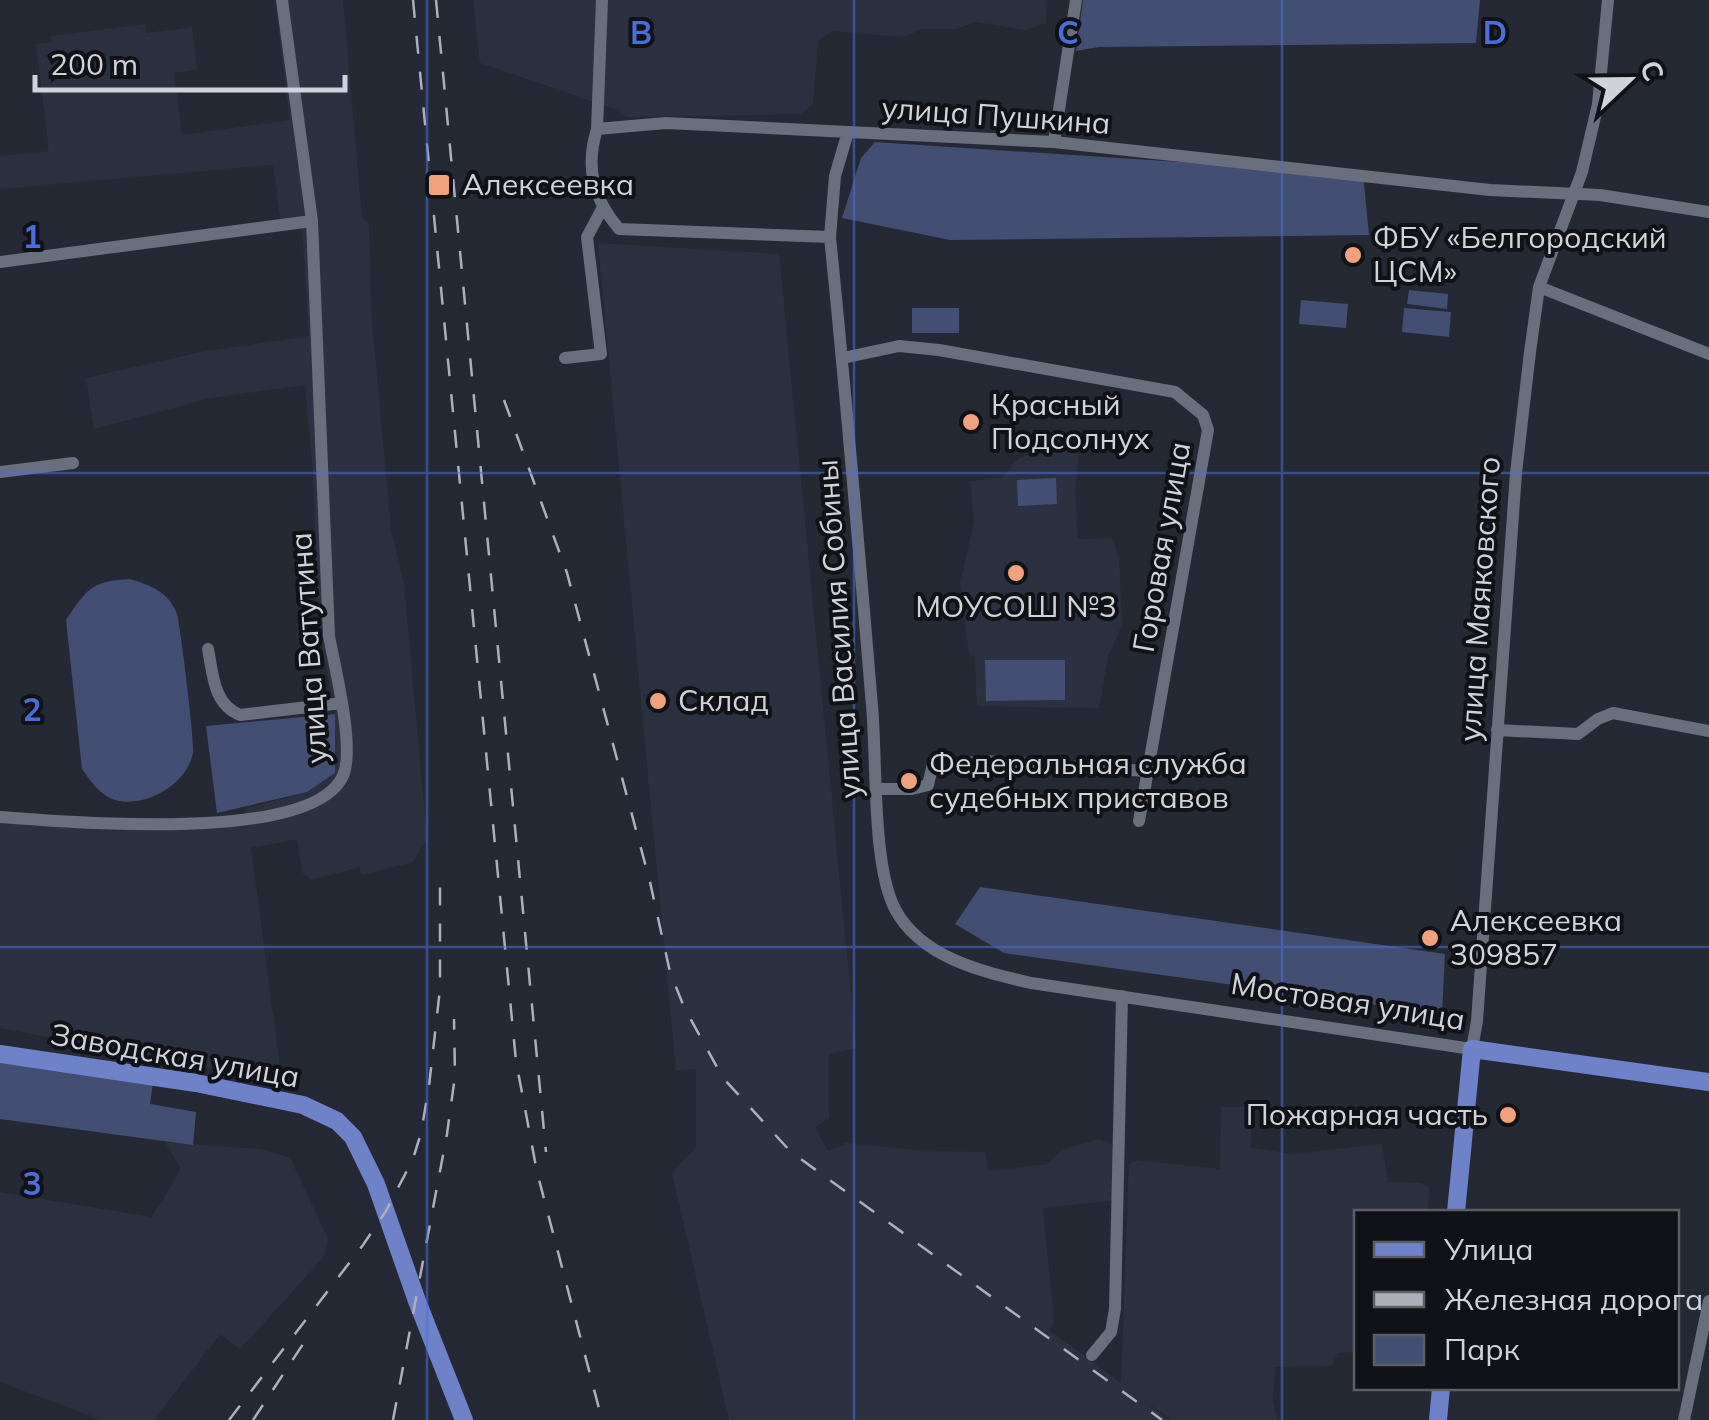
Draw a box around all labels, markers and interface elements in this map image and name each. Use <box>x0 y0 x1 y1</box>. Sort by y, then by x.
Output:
text: B <box>630 12 652 52</box>
text: C <box>1057 12 1079 52</box>
text: D <box>1483 12 1507 52</box>
scale bar <box>35 30 345 92</box>
north arrow <box>1579 30 1679 130</box>
text: 200 m <box>50 45 138 83</box>
text: С <box>1633 55 1672 86</box>
street label: улица Пушкина <box>880 88 1112 142</box>
place label: Алексеевка <box>462 165 634 203</box>
marker: Алексеевка <box>426 172 452 198</box>
text: 1 <box>22 216 42 256</box>
place label: ФБУ «Белгородский ЦСМ» <box>1373 218 1667 290</box>
marker: ФБУ «Белгородский ЦСМ» <box>1342 244 1364 266</box>
place label: Красный Подсолнух <box>991 385 1150 457</box>
marker: Красный Подсолнух <box>960 411 982 433</box>
street label: Горовая улица <box>1124 439 1198 655</box>
street label: улица Маяковского <box>1450 455 1508 743</box>
street label: улица Василия Собины <box>807 458 869 800</box>
street label: улица Ватутина <box>281 531 335 765</box>
marker: МОУСОШ №3 <box>1005 562 1027 584</box>
place label: МОУСОШ №3 <box>915 587 1117 625</box>
place label: Склад <box>678 681 769 719</box>
text: 2 <box>22 689 42 729</box>
marker: Склад <box>647 690 669 712</box>
place label: Федеральная служба судебных приставов <box>929 744 1247 816</box>
marker: Федеральная служба судебных приставов <box>898 770 920 792</box>
place label: Алексеевка 309857 <box>1450 901 1622 973</box>
marker: Алексеевка 309857 <box>1419 927 1441 949</box>
street label: Мостовая улица <box>1229 964 1468 1038</box>
street label: Заводская улица <box>48 1014 302 1096</box>
place label: Пожарная часть <box>1246 1095 1488 1133</box>
marker: Пожарная часть <box>1497 1104 1519 1126</box>
text: 3 <box>22 1163 42 1203</box>
legend <box>1354 1210 1679 1390</box>
text: Улица <box>1443 1230 1534 1268</box>
text: Железная дорога <box>1444 1280 1703 1318</box>
text: Парк <box>1444 1330 1521 1368</box>

